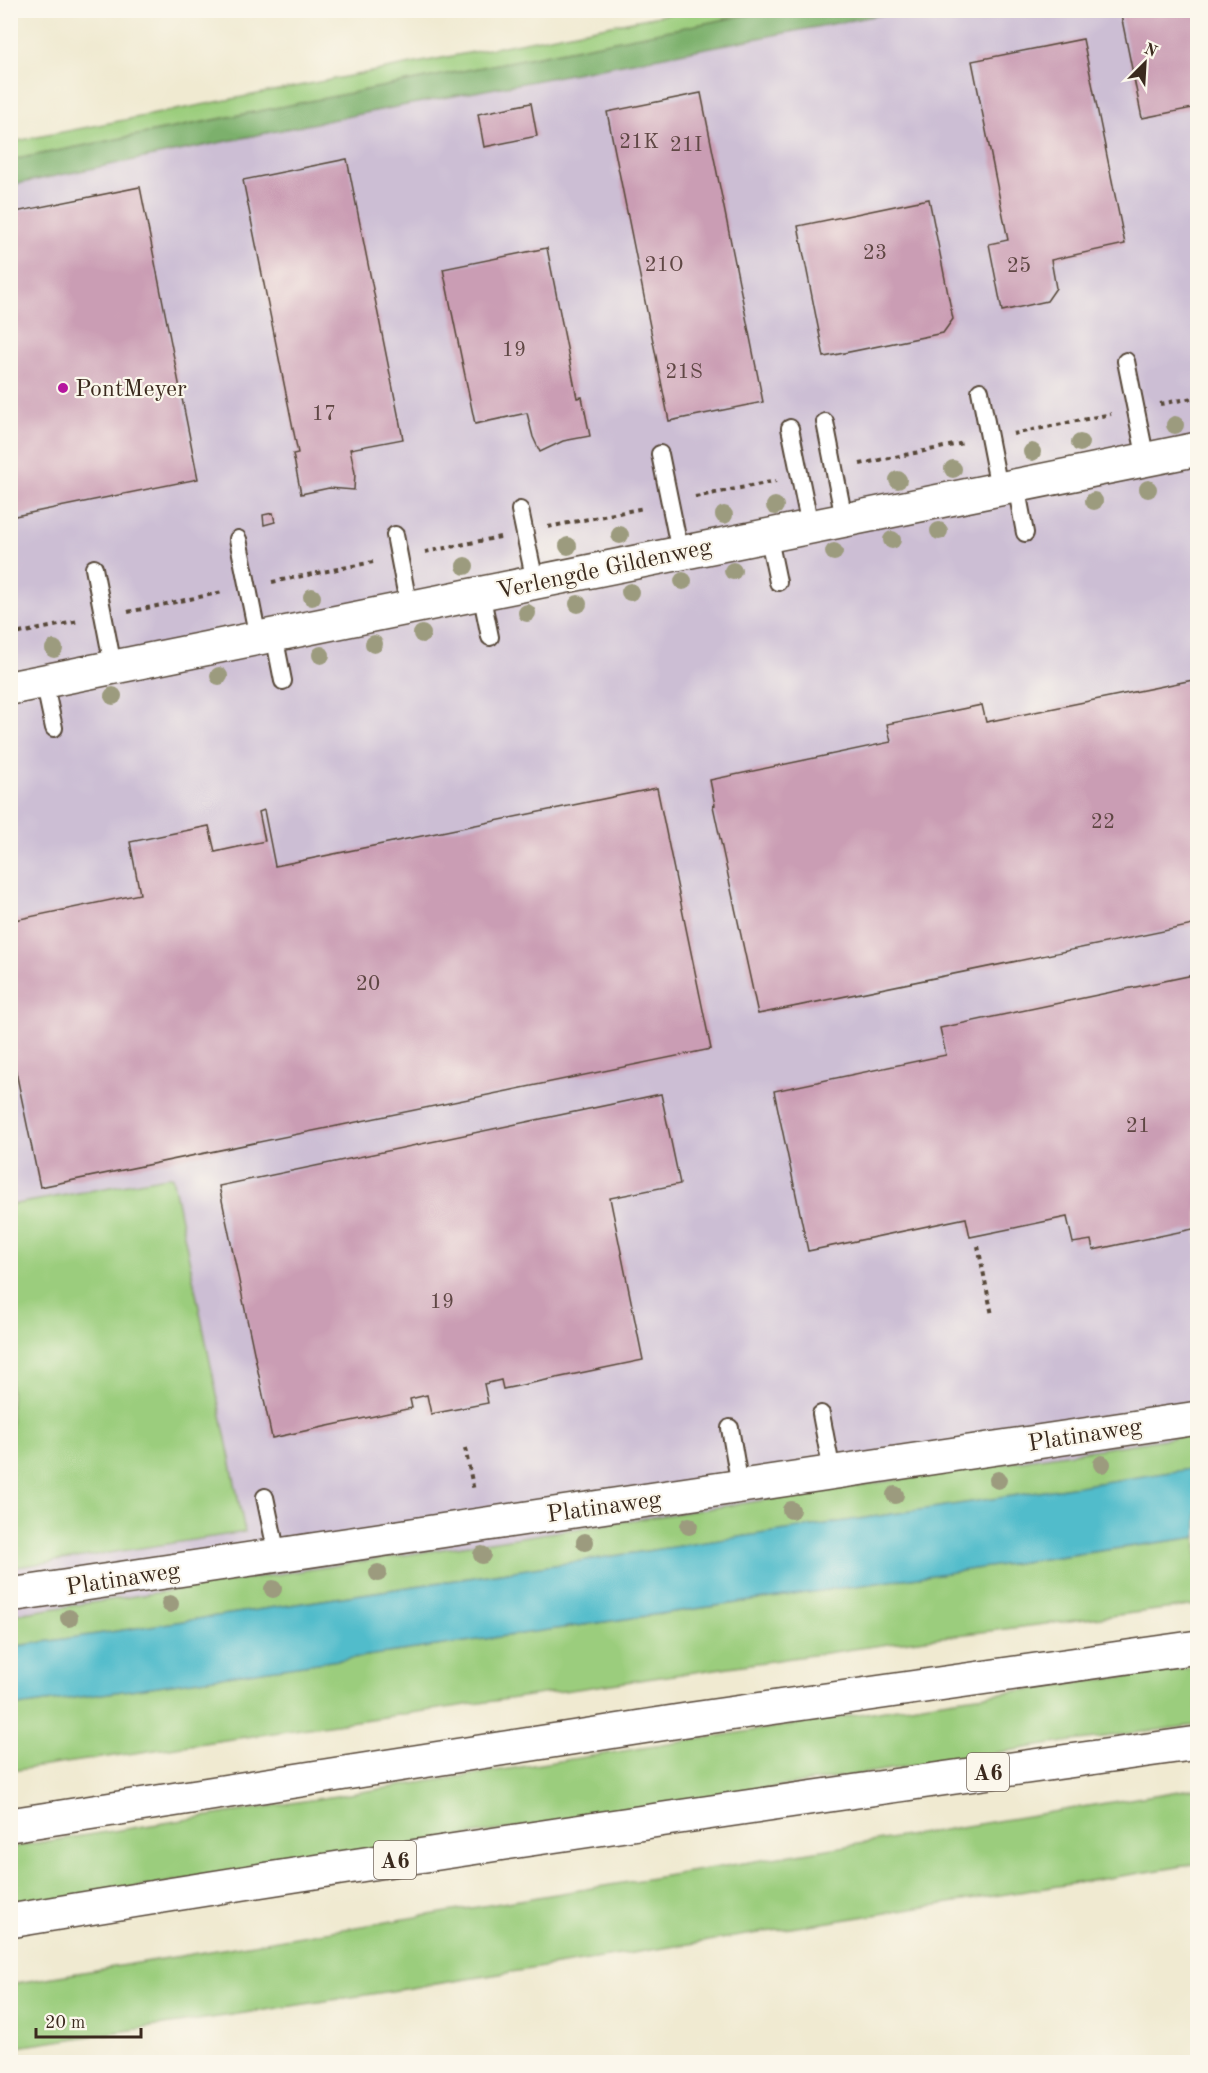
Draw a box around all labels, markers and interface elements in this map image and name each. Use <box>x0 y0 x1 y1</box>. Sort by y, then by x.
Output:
north arrow <box>1115 33 1175 93</box>
text: N <box>1141 41 1160 61</box>
house number: 21K <box>619 132 659 153</box>
house number: 21I <box>670 135 702 156</box>
house number: 23 <box>863 243 887 264</box>
house number: 21O <box>644 255 684 276</box>
house number: 25 <box>1007 256 1031 277</box>
house number: 19 <box>502 340 526 361</box>
house number: 21S <box>665 362 703 383</box>
place label: PontMeyer <box>75 378 187 402</box>
marker: PontMeyer <box>56 381 70 395</box>
house number: 17 <box>312 404 336 425</box>
street label: Verlengde Gildenweg <box>495 535 714 604</box>
house number: 22 <box>1091 812 1115 833</box>
house number: 20 <box>356 974 380 995</box>
house number: 21 <box>1126 1116 1150 1137</box>
house number: 19 <box>430 1292 454 1313</box>
street label: Platinaweg <box>1027 1415 1144 1457</box>
street label: Platinaweg <box>546 1488 663 1528</box>
street label: Platinaweg <box>65 1559 182 1601</box>
road number: A6 <box>967 1753 1009 1791</box>
road number: A6 <box>374 1841 416 1879</box>
scale bar <box>36 2001 141 2039</box>
text: 20 m <box>45 2014 85 2032</box>

